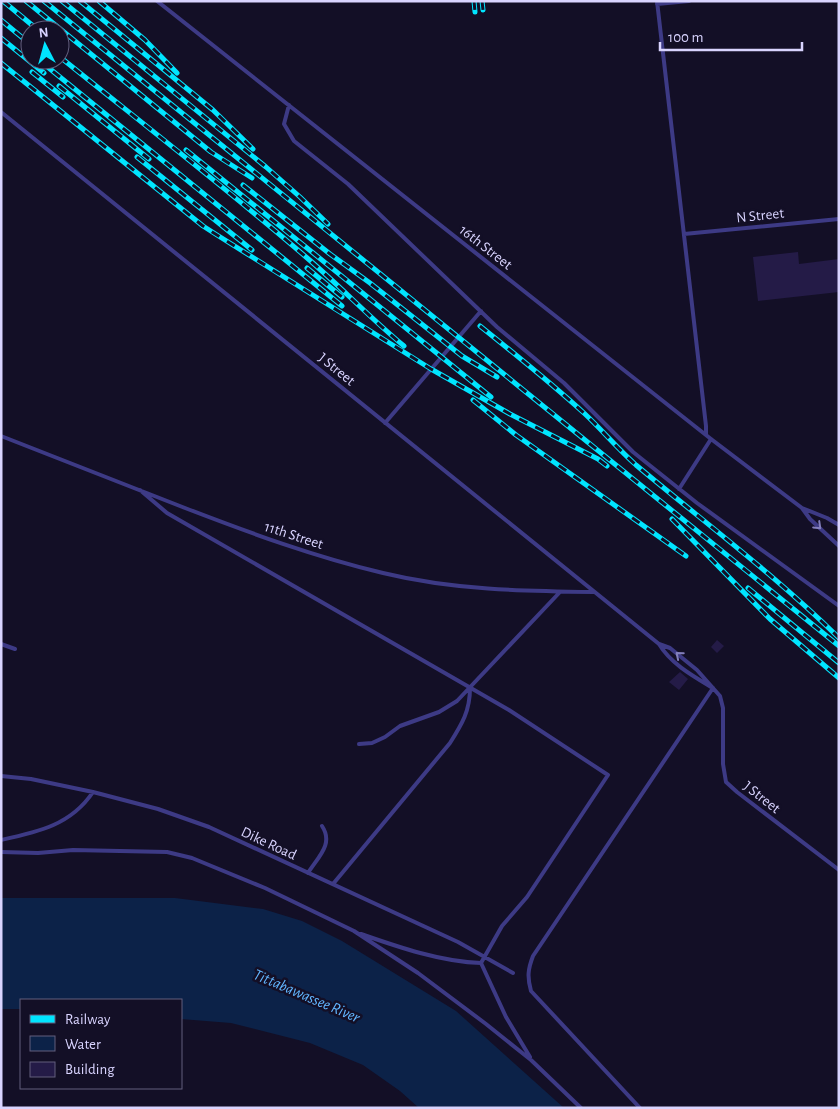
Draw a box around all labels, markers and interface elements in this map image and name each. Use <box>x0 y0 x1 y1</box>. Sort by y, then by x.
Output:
north arrow <box>20 20 70 70</box>
scale bar <box>660 20 802 52</box>
text: N <box>38 26 49 41</box>
text: 100 m <box>668 30 703 45</box>
street label: N Street <box>735 206 785 225</box>
street label: 16th Street <box>456 222 515 273</box>
street label: J Street <box>315 350 358 389</box>
street label: 11th Street <box>263 519 325 552</box>
one-way arrow <box>812 520 821 529</box>
one-way arrow <box>676 652 685 661</box>
street label: J Street <box>740 778 783 816</box>
street label: Dike Road <box>239 824 299 863</box>
water label: Tittabawassee River <box>251 966 363 1026</box>
legend <box>20 999 182 1089</box>
text: Railway <box>65 1012 111 1027</box>
text: Water <box>65 1037 101 1052</box>
text: Building <box>65 1062 115 1077</box>

